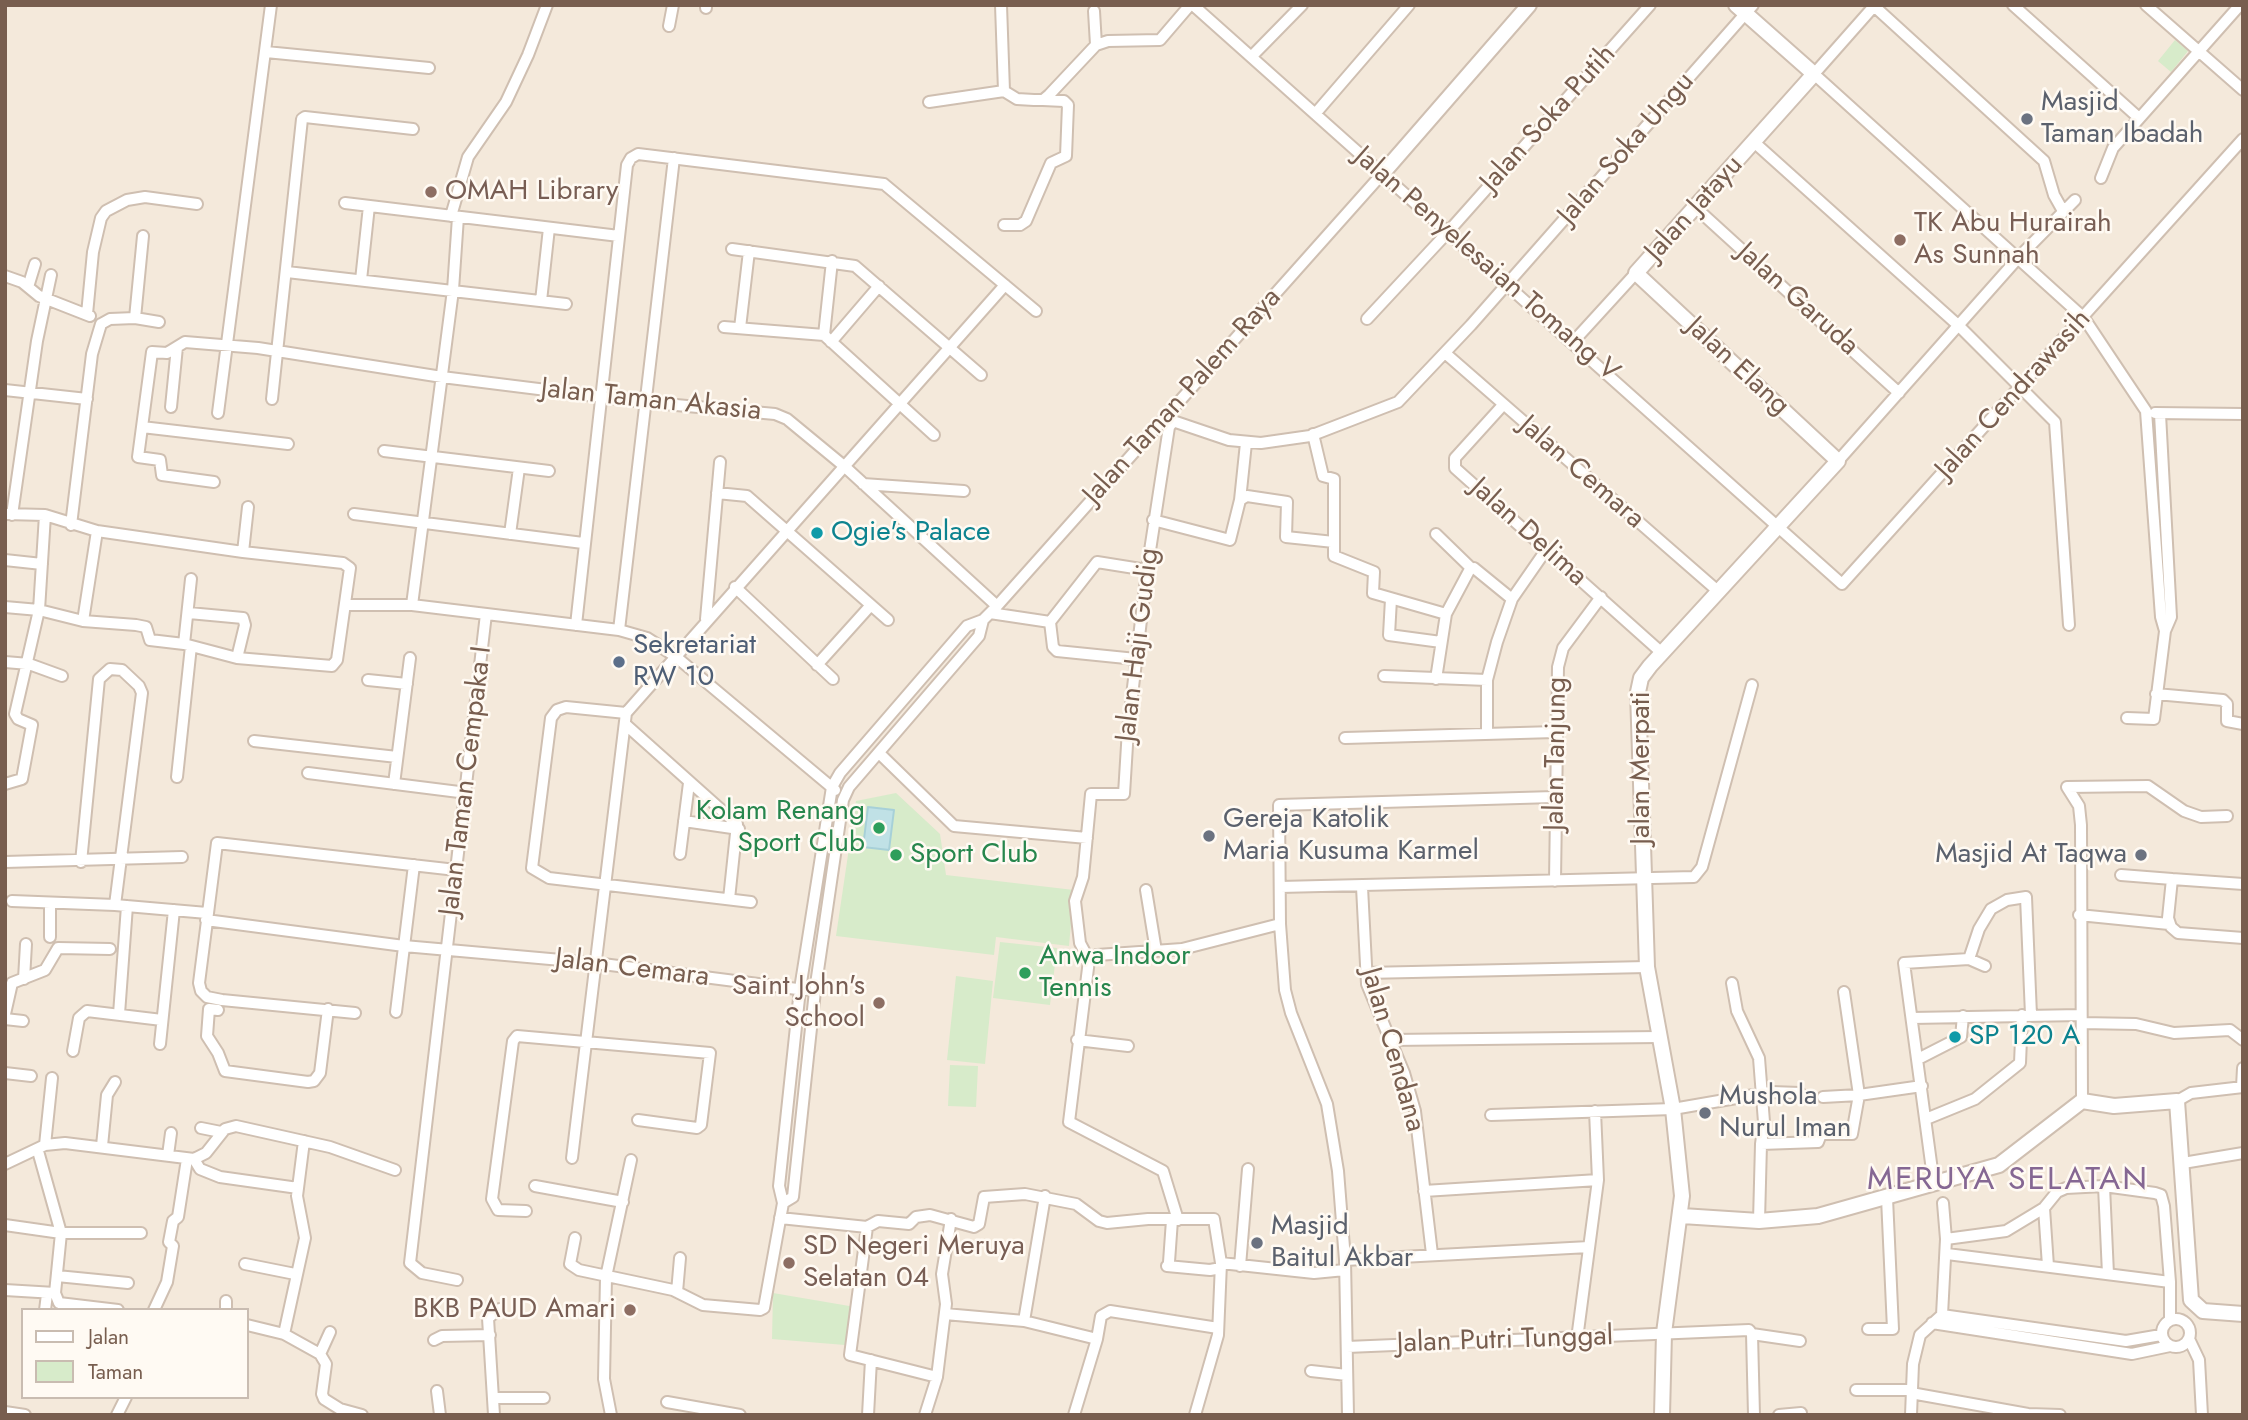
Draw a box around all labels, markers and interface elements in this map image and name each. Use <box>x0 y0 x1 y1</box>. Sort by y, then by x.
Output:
street label: Jalan Soka Putih <box>1474 39 1624 199</box>
street label: Jalan Soka Ungu <box>1552 66 1702 232</box>
place label: Masjid Taman Ibadah <box>2041 86 2204 152</box>
marker: Masjid Taman Ibadah <box>2019 111 2035 127</box>
street label: Jalan Penyelesaian Tomang V <box>1346 141 1626 389</box>
street label: Jalan Jatayu <box>1639 149 1751 269</box>
place label: OMAH Library <box>445 175 618 209</box>
marker: OMAH Library <box>423 184 439 200</box>
place label: TK Abu Hurairah As Sunnah <box>1914 207 2112 273</box>
marker: TK Abu Hurairah As Sunnah <box>1892 232 1908 248</box>
street label: Jalan Garuda <box>1729 237 1865 363</box>
street label: Jalan Taman Palem Raya <box>1077 282 1289 512</box>
street label: Jalan Cendrawasih <box>1929 303 2099 487</box>
street label: Jalan Elang <box>1678 311 1796 423</box>
street label: Jalan Taman Akasia <box>539 373 763 429</box>
street label: Jalan Cemara <box>1511 409 1651 537</box>
street label: Jalan Delima <box>1463 472 1593 594</box>
place label: Ogie's Palace <box>831 516 990 550</box>
marker: Ogie's Palace <box>809 525 825 541</box>
street label: Jalan Haji Gudig <box>1110 546 1168 744</box>
place label: Sekretariat RW 10 <box>633 629 756 695</box>
street label: Jalan Taman Cempaka I <box>434 644 500 918</box>
marker: Sekretariat RW 10 <box>611 654 627 670</box>
street label: Jalan Tanjung <box>1539 677 1575 831</box>
street label: Jalan Merpati <box>1625 691 1659 845</box>
place label: Kolam Renang Sport Club <box>696 795 865 861</box>
place label: Gereja Katolik Maria Kusuma Karmel <box>1223 803 1479 869</box>
marker: Kolam Renang Sport Club <box>871 820 887 836</box>
marker: Gereja Katolik Maria Kusuma Karmel <box>1201 828 1217 844</box>
place label: Sport Club <box>910 838 1038 872</box>
place label: Masjid At Taqwa <box>1935 838 2127 872</box>
marker: Sport Club <box>888 847 904 863</box>
marker: Masjid At Taqwa <box>2133 847 2149 863</box>
place label: Anwa Indoor Tennis <box>1039 940 1191 1006</box>
street label: Jalan Cemara <box>553 943 711 995</box>
street label: Jalan Cendana <box>1353 964 1431 1136</box>
marker: Anwa Indoor Tennis <box>1017 965 1033 981</box>
place label: Saint John's School <box>732 970 865 1036</box>
marker: Saint John's School <box>871 995 887 1011</box>
place label: SP 120 A <box>1969 1020 2080 1054</box>
marker: SP 120 A <box>1947 1029 1963 1045</box>
place label: Mushola Nurul Iman <box>1719 1080 1851 1146</box>
marker: Mushola Nurul Iman <box>1697 1105 1713 1121</box>
district label: MERUYA SELATAN <box>1869 1162 2147 1200</box>
place label: Masjid Baitul Akbar <box>1271 1210 1413 1276</box>
place label: SD Negeri Meruya Selatan 04 <box>803 1230 1025 1296</box>
marker: Masjid Baitul Akbar <box>1249 1235 1265 1251</box>
marker: SD Negeri Meruya Selatan 04 <box>781 1255 797 1271</box>
place label: BKB PAUD Amari <box>413 1293 616 1327</box>
marker: BKB PAUD Amari <box>622 1302 638 1318</box>
legend <box>21 1308 248 1399</box>
street label: Jalan Putri Tunggal <box>1396 1320 1614 1362</box>
text: Jalan <box>88 1322 129 1352</box>
text: Taman <box>88 1357 143 1387</box>

